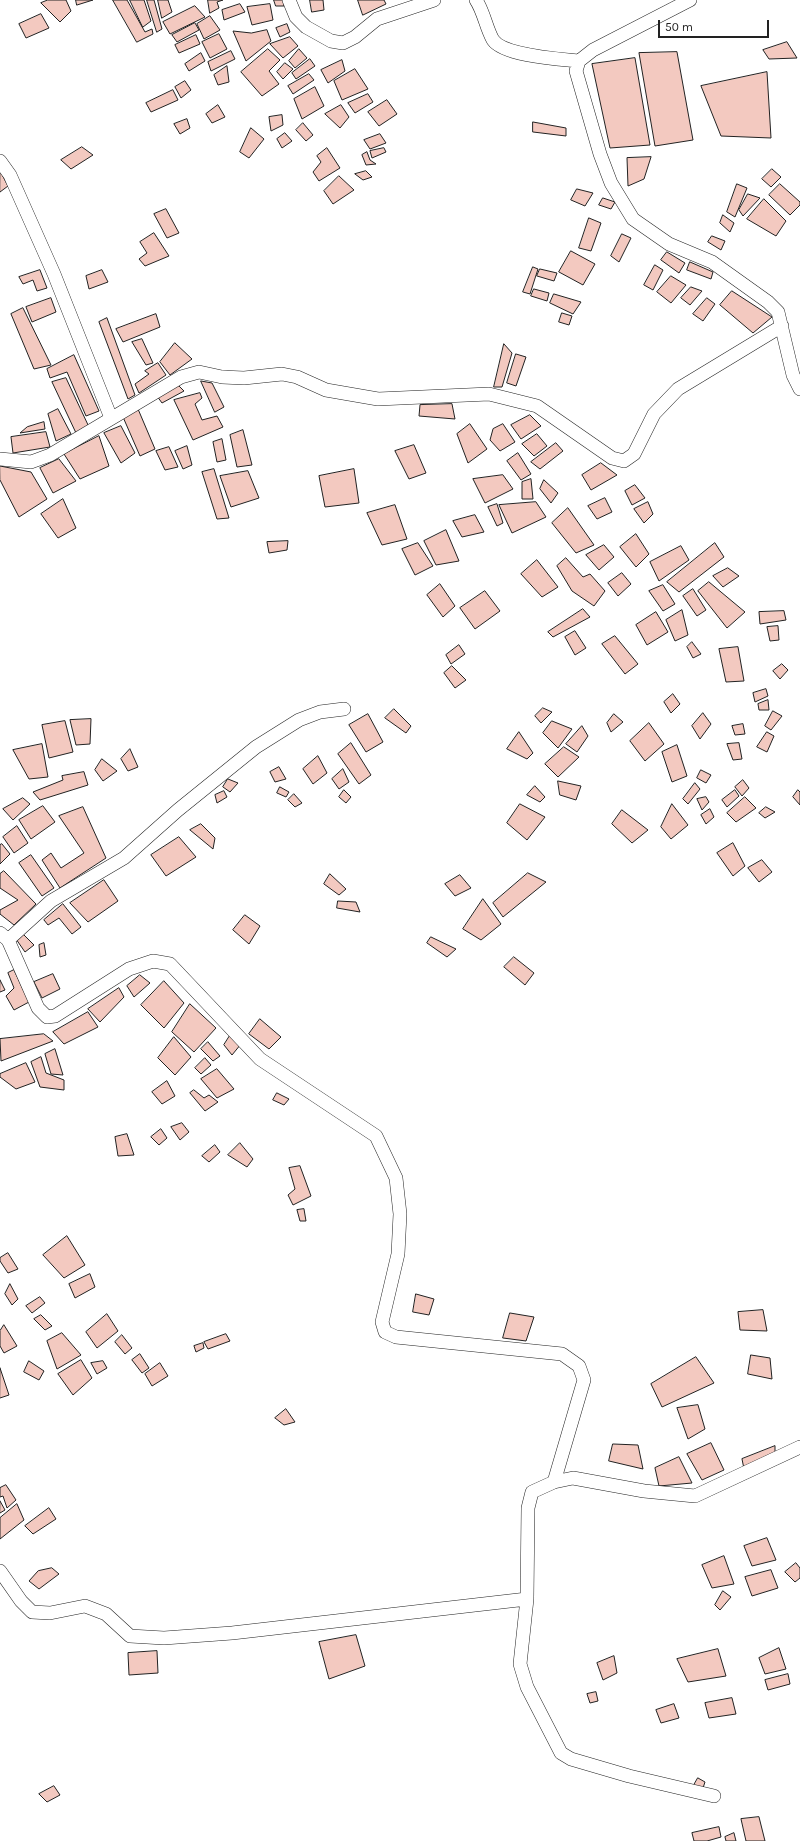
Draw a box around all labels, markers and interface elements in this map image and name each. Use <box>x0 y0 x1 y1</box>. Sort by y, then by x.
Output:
scale bar <box>660 12 771 38</box>
text: 50 m <box>665 20 693 34</box>

